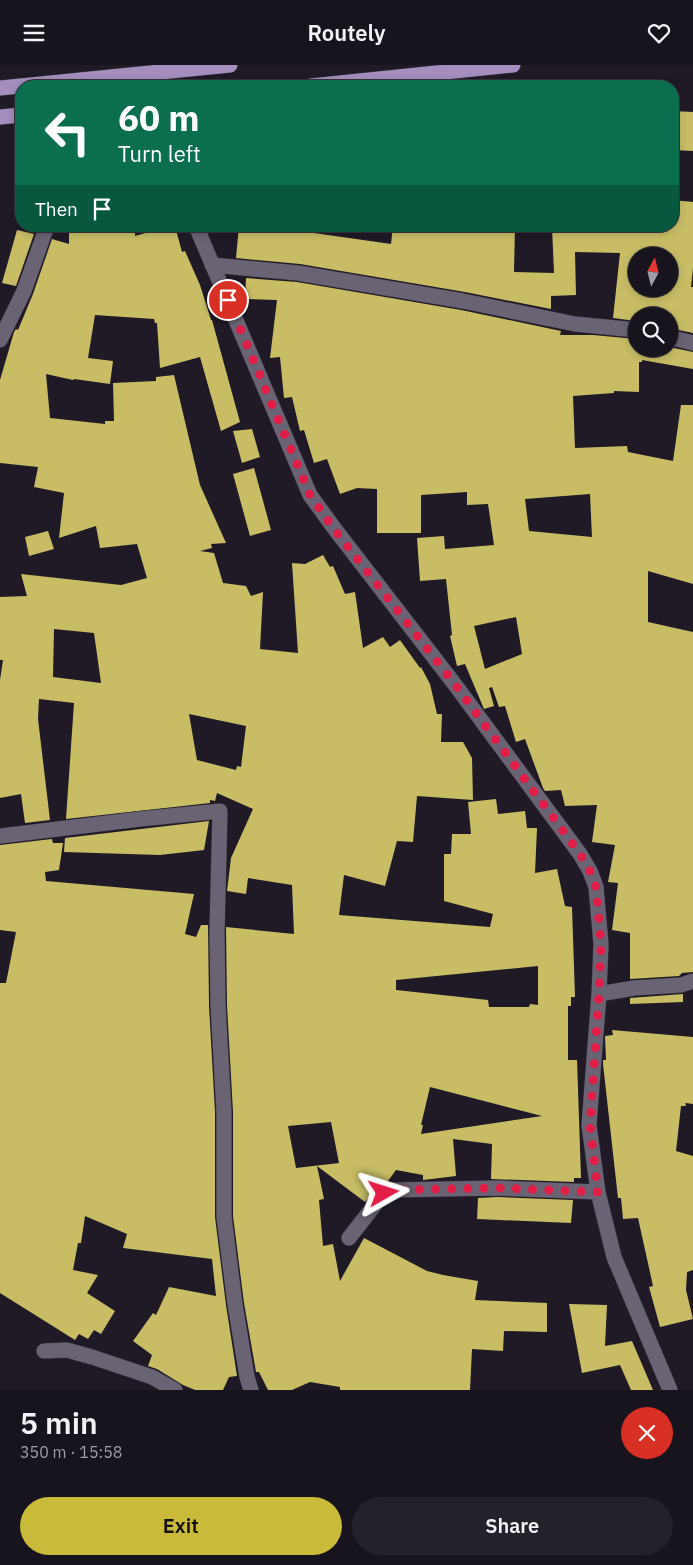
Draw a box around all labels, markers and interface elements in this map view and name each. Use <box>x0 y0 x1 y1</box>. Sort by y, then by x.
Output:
text: Routely <box>308 18 385 47</box>
icon: menu <box>20 19 48 47</box>
icon: heart <box>645 19 673 47</box>
text: 60 m <box>118 95 200 141</box>
icon: left <box>35 100 100 165</box>
text: Turn left <box>118 139 201 168</box>
icon: arrive <box>88 195 116 223</box>
text: Then <box>35 197 78 221</box>
north arrow <box>628 247 678 297</box>
map controls <box>628 247 678 357</box>
pin <box>207 279 249 321</box>
icon: arrive <box>214 286 242 314</box>
button: search <box>628 307 678 357</box>
position arrow <box>357 1166 409 1218</box>
text: 5 min <box>20 1403 98 1442</box>
button: close <box>621 1407 673 1459</box>
text: 350 m · 15:58 <box>20 1442 122 1462</box>
button: Exit <box>20 1497 342 1555</box>
button: Share <box>352 1497 673 1555</box>

